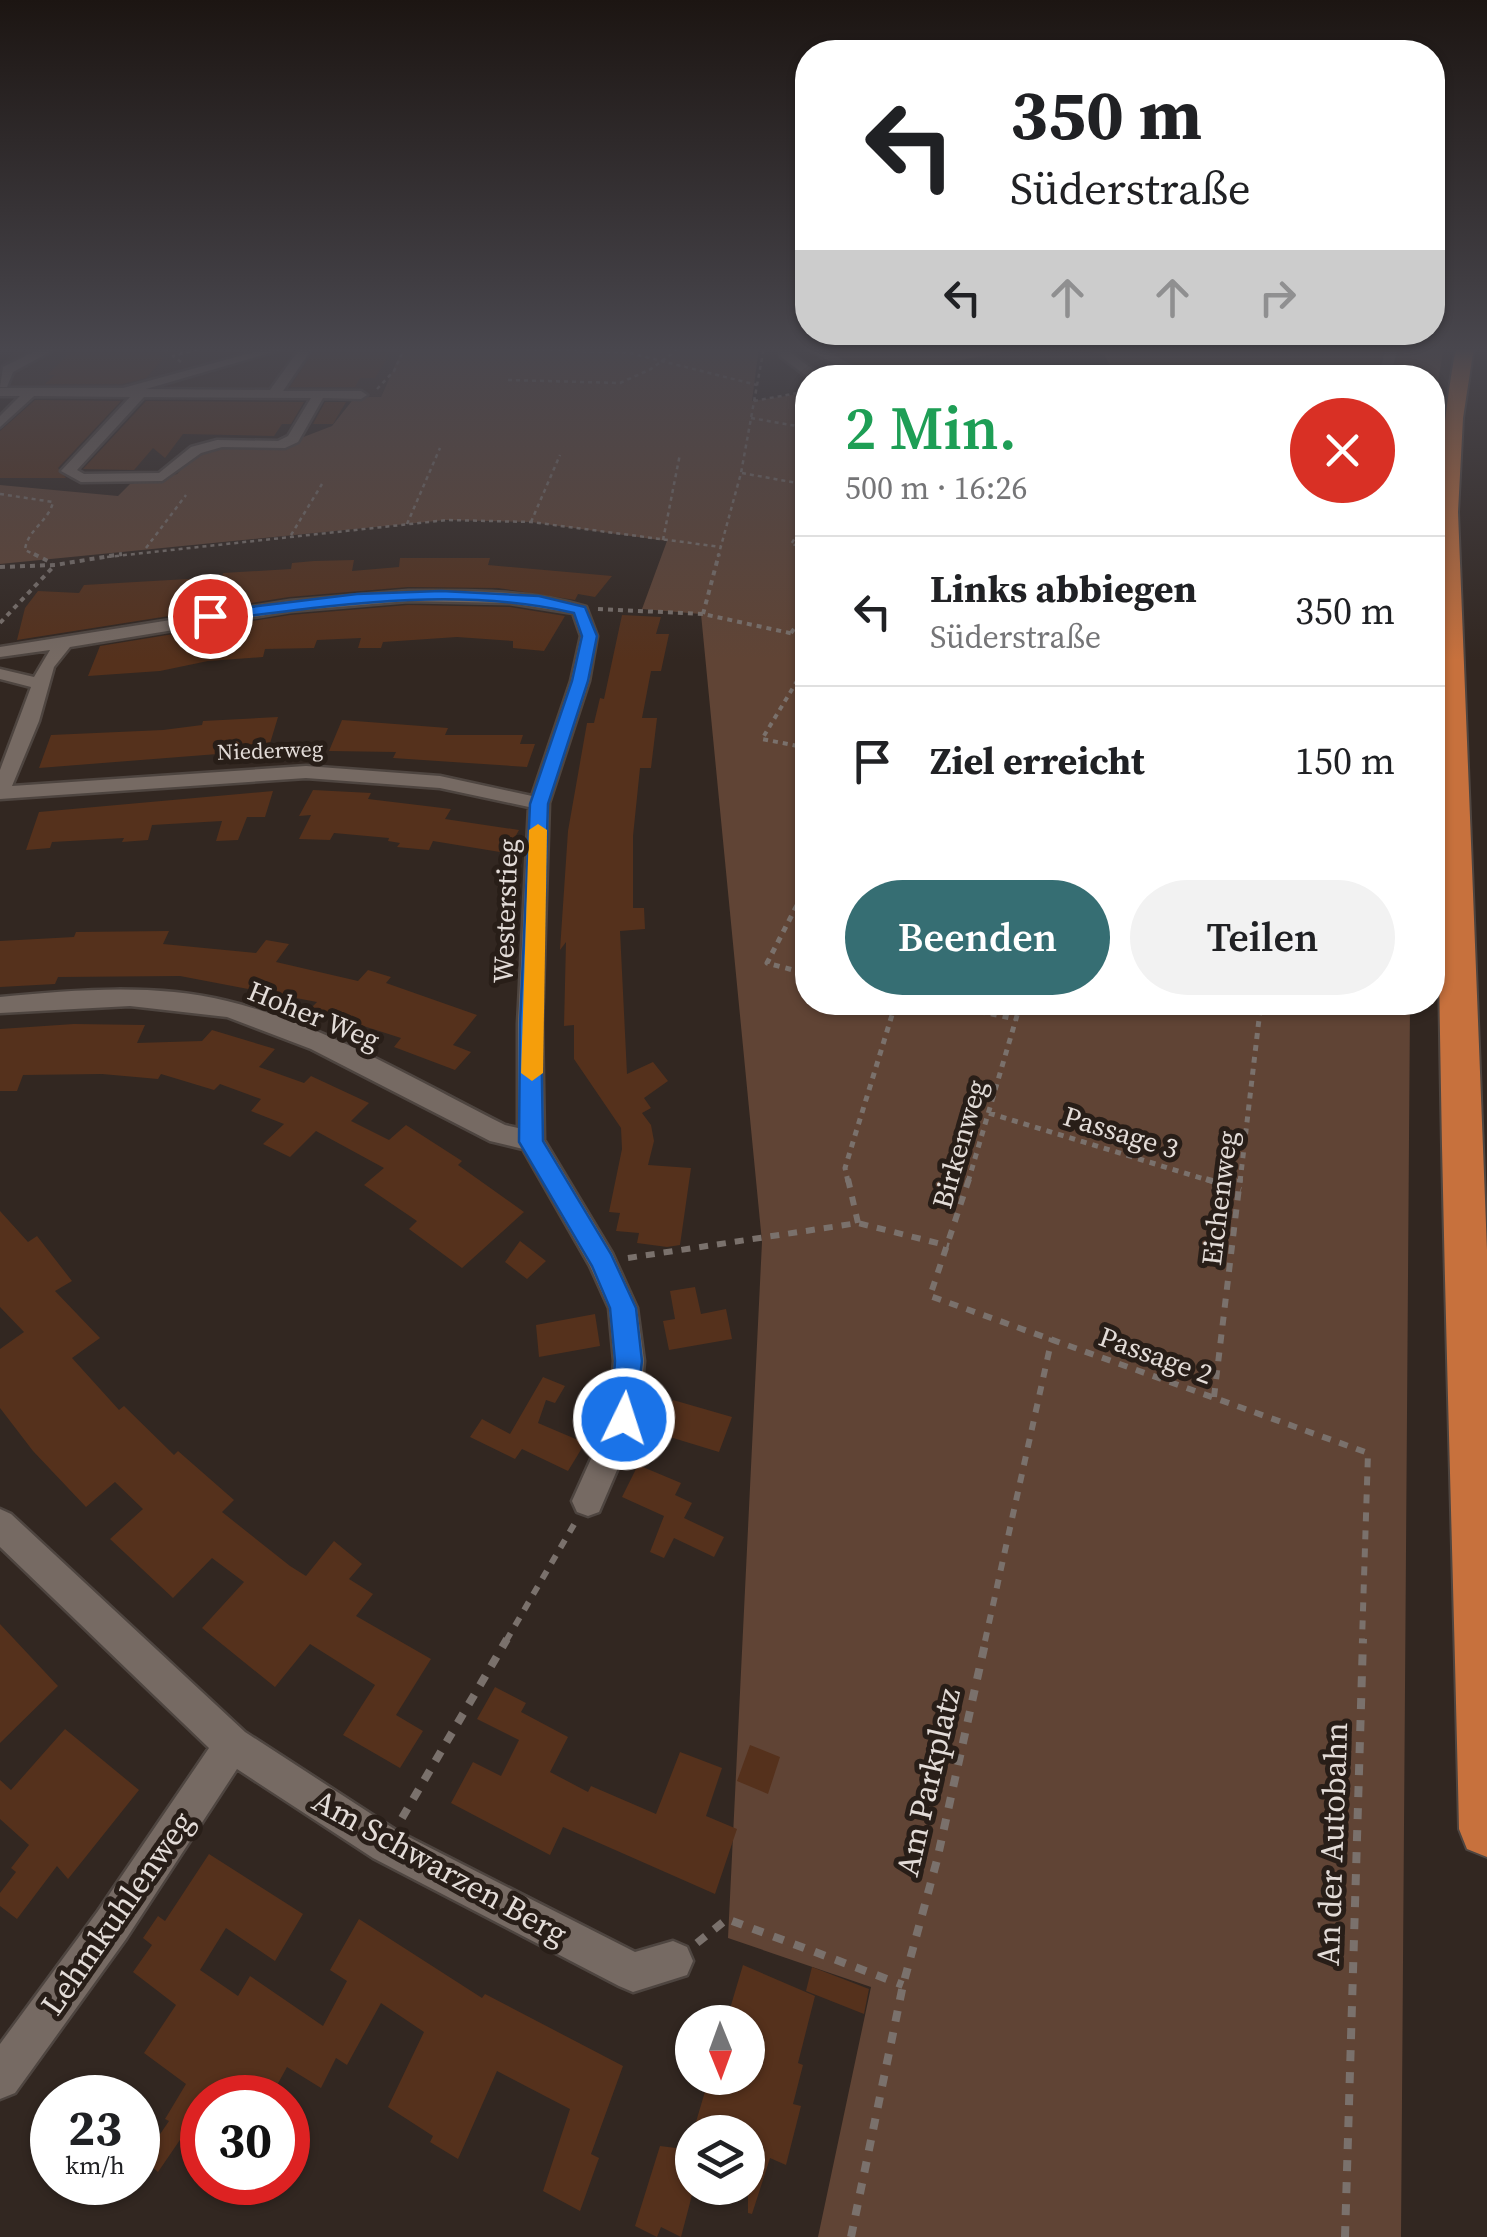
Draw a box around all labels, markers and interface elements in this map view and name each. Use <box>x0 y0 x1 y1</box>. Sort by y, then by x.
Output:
text: 350 m <box>1010 66 1202 162</box>
icon: left <box>845 80 975 210</box>
text: Süderstraße <box>1010 157 1251 219</box>
icon: left <box>935 270 990 325</box>
icon: ahead <box>1040 270 1095 325</box>
icon: ahead <box>1145 270 1200 325</box>
icon: right <box>1250 270 1305 325</box>
text: 2 Min. <box>845 387 1017 469</box>
button: close <box>1290 398 1395 503</box>
text: 500 m · 16:26 <box>845 466 1027 510</box>
text: Links abbiegen <box>930 563 1197 615</box>
pin <box>168 574 253 659</box>
icon: left <box>845 584 900 639</box>
text: 350 m <box>1295 585 1395 637</box>
icon: arrive <box>183 589 238 644</box>
text: Süderstraße <box>930 615 1101 659</box>
street label: Niederweg <box>216 733 324 767</box>
icon: arrive <box>845 734 900 789</box>
text: Ziel erreicht <box>930 735 1145 787</box>
text: 150 m <box>1295 735 1395 787</box>
street label: Westerstieg <box>483 838 527 984</box>
button: Beenden <box>845 880 1110 995</box>
button: Teilen <box>1130 880 1395 995</box>
street label: Hoher Weg <box>242 971 386 1059</box>
street label: Birkenweg <box>923 1075 995 1213</box>
street label: Passage 3 <box>1059 1097 1183 1167</box>
street label: Eichenweg <box>1192 1128 1246 1268</box>
street label: Passage 2 <box>1094 1317 1218 1393</box>
position arrow <box>572 1367 676 1471</box>
street label: Am Parkplatz <box>885 1684 971 1880</box>
street label: An der Autobahn <box>1306 1721 1358 1967</box>
street label: Am Schwarzen Berg <box>305 1779 575 1955</box>
street label: Lehmkuhlenweg <box>30 1802 204 2024</box>
north arrow <box>675 2005 765 2095</box>
map controls <box>675 2005 765 2205</box>
speed limit sign: 30 <box>180 2075 310 2205</box>
text: 23 <box>68 2093 122 2162</box>
button: layers <box>675 2115 765 2205</box>
text: km/h <box>65 2148 125 2182</box>

